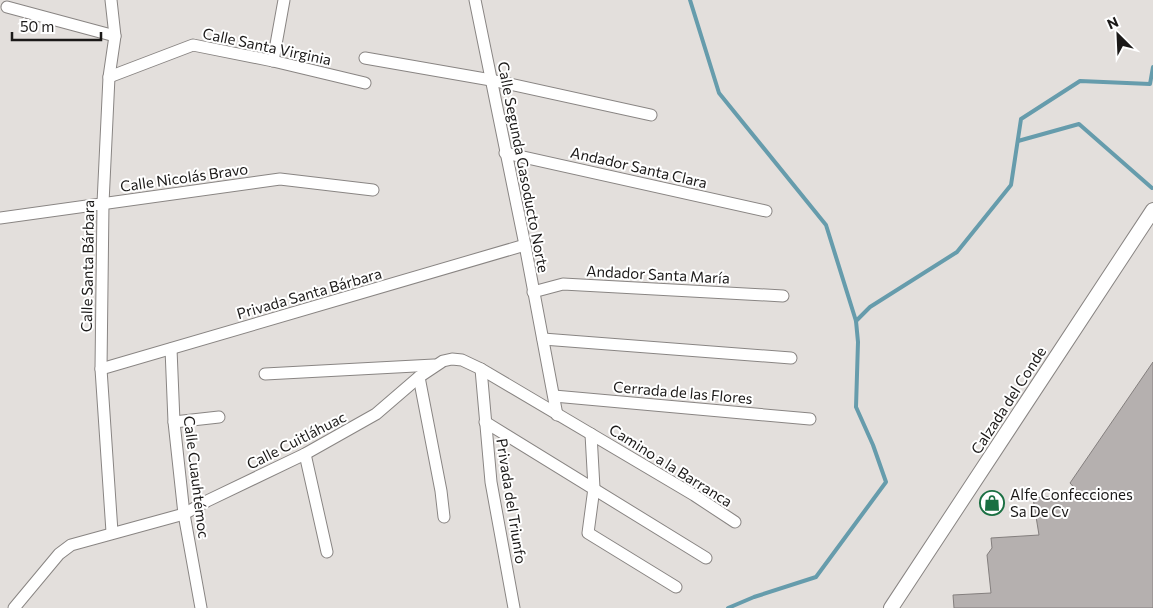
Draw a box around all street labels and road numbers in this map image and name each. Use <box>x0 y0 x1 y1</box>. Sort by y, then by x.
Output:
street label: Calle Santa Virginia <box>201 24 333 68</box>
street label: Calle Segunda Gasoducto Norte <box>495 60 553 274</box>
street label: Andador Santa Clara <box>569 143 709 191</box>
street label: Calle Nicolás Bravo <box>119 159 249 195</box>
street label: Calle Santa Bárbara <box>77 200 97 332</box>
street label: Andador Santa María <box>586 261 730 287</box>
street label: Privada Santa Bárbara <box>234 264 384 322</box>
street label: Calzada del Conde <box>967 343 1049 457</box>
street label: Cerrada de las Flores <box>613 377 754 407</box>
street label: Calle Cuitláhuac <box>243 407 349 473</box>
street label: Calle Cuauhtémoc <box>181 415 213 539</box>
street label: Camino a la Barranca <box>606 420 736 510</box>
street label: Privada del Triunfo <box>493 437 531 565</box>

